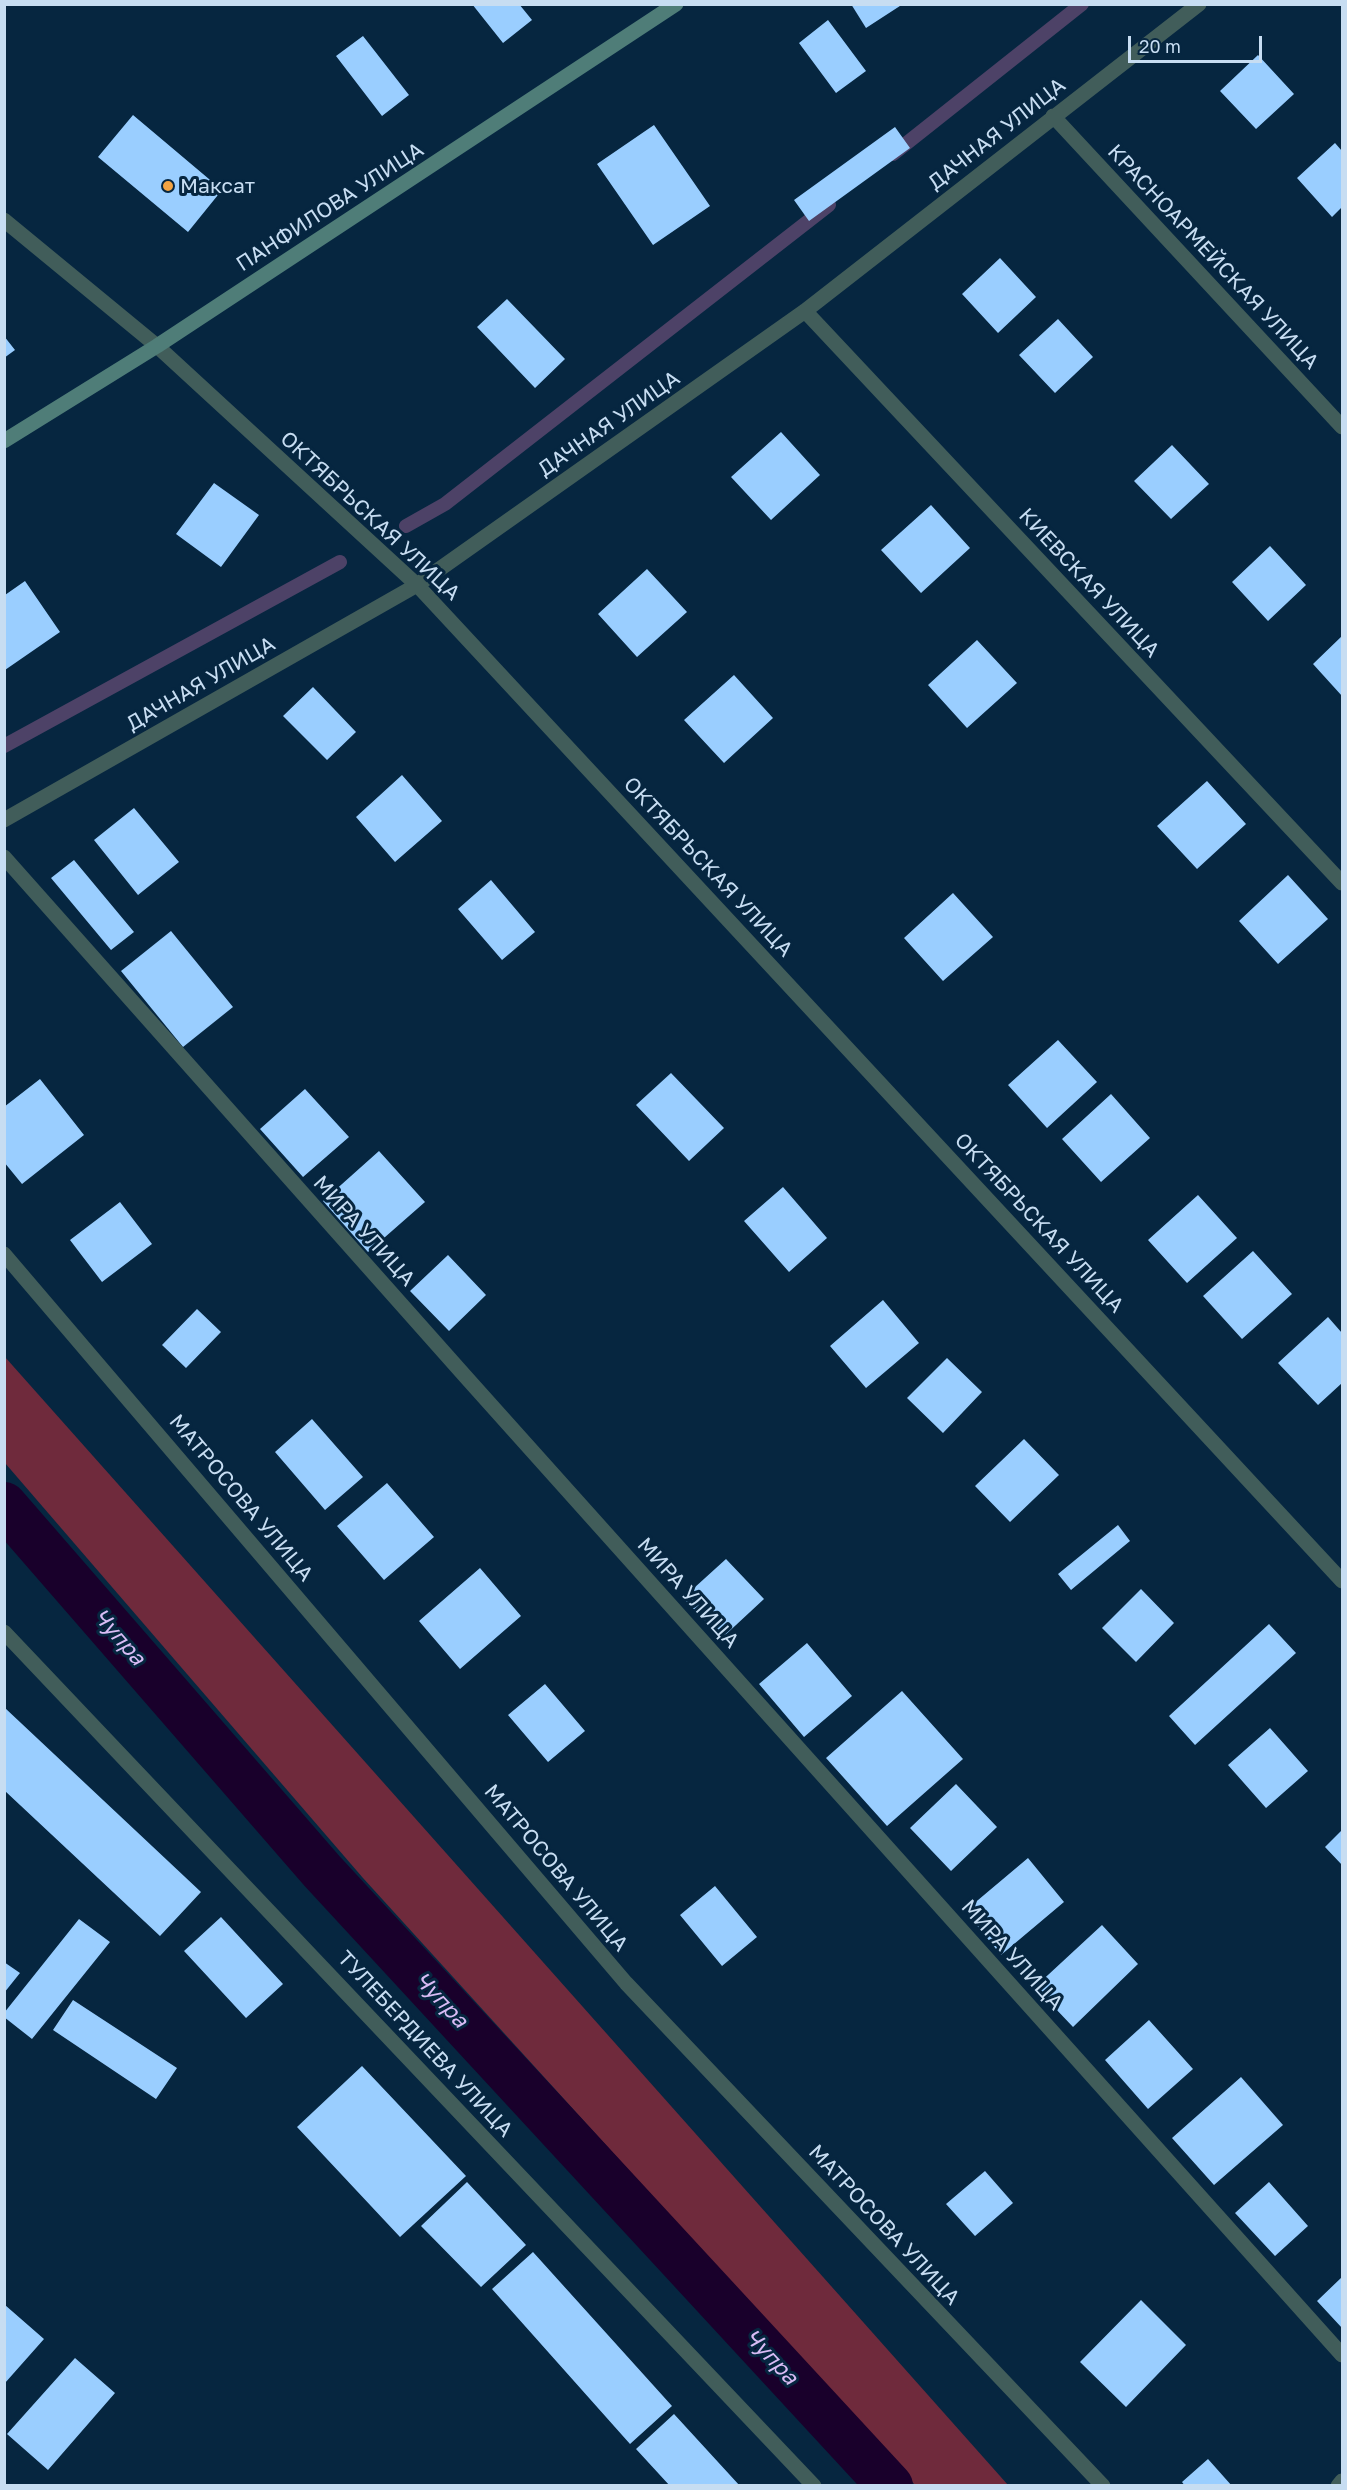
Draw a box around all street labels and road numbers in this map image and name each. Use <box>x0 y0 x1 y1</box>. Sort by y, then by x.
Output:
street label: ДАЧНАЯ УЛИЦА <box>923 73 1071 195</box>
street label: ПАНФИЛОВА УЛИЦА <box>232 137 428 277</box>
street label: КРАСНОАРМЕЙСКАЯ УЛИЦА <box>1102 139 1324 375</box>
street label: ДАЧНАЯ УЛИЦА <box>533 366 685 482</box>
street label: ОКТЯБРЬСКАЯ УЛИЦА <box>275 426 465 606</box>
street label: КИЕВСКАЯ УЛИЦА <box>1013 503 1165 663</box>
street label: ДАЧНАЯ УЛИЦА <box>122 631 280 737</box>
street label: ОКТЯБРЬСКАЯ УЛИЦА <box>618 772 798 962</box>
street label: ОКТЯБРЬСКАЯ УЛИЦА <box>949 1128 1129 1318</box>
street label: МИРА УЛИЦА <box>308 1171 420 1291</box>
street label: МАТРОСОВА УЛИЦА <box>164 1409 318 1587</box>
street label: МИРА УЛИЦА <box>632 1533 744 1653</box>
street label: МАТРОСОВА УЛИЦА <box>479 1779 633 1957</box>
street label: МИРА УЛИЦА <box>956 1895 1068 2015</box>
street label: ТУЛЕБЕРДИЕВА УЛИЦА <box>332 1946 518 2142</box>
street label: МАТРОСОВА УЛИЦА <box>803 2140 965 2310</box>

